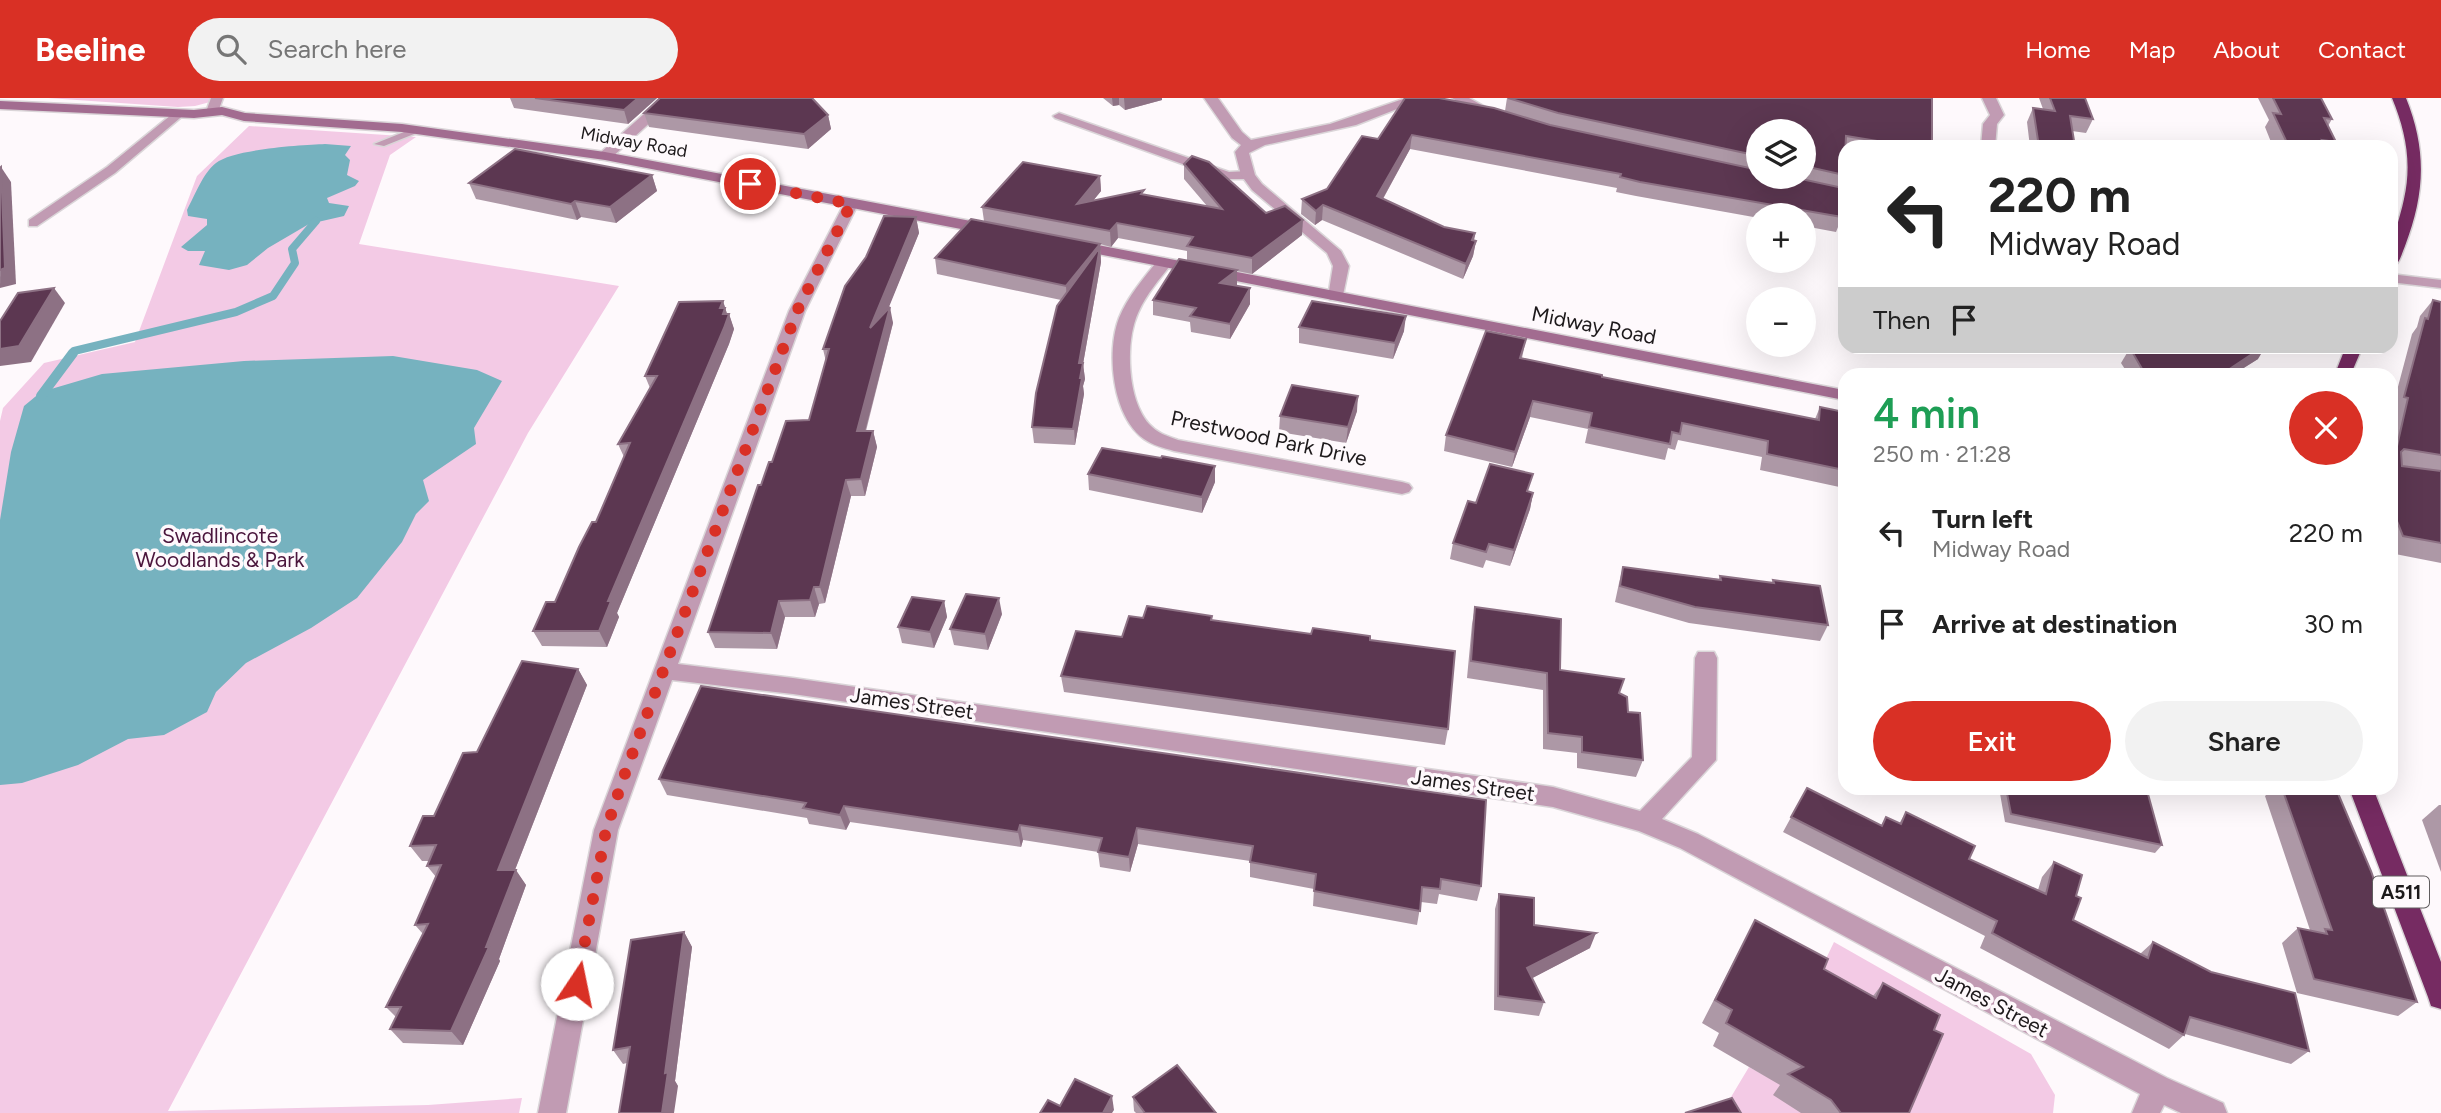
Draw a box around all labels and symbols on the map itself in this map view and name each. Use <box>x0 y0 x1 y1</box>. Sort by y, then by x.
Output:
street label: Midway Road <box>579 122 689 162</box>
pin <box>720 154 780 214</box>
street label: Midway Road <box>1530 301 1658 349</box>
street label: Prestwood Park Drive <box>1169 405 1369 471</box>
park label: Swadlincote Woodlands & Park <box>136 523 305 572</box>
street label: James Street <box>849 682 976 724</box>
street label: James Street <box>1410 764 1537 806</box>
road number: A511 <box>2373 876 2429 908</box>
position arrow <box>540 947 614 1021</box>
street label: James Street <box>1931 962 2053 1042</box>

